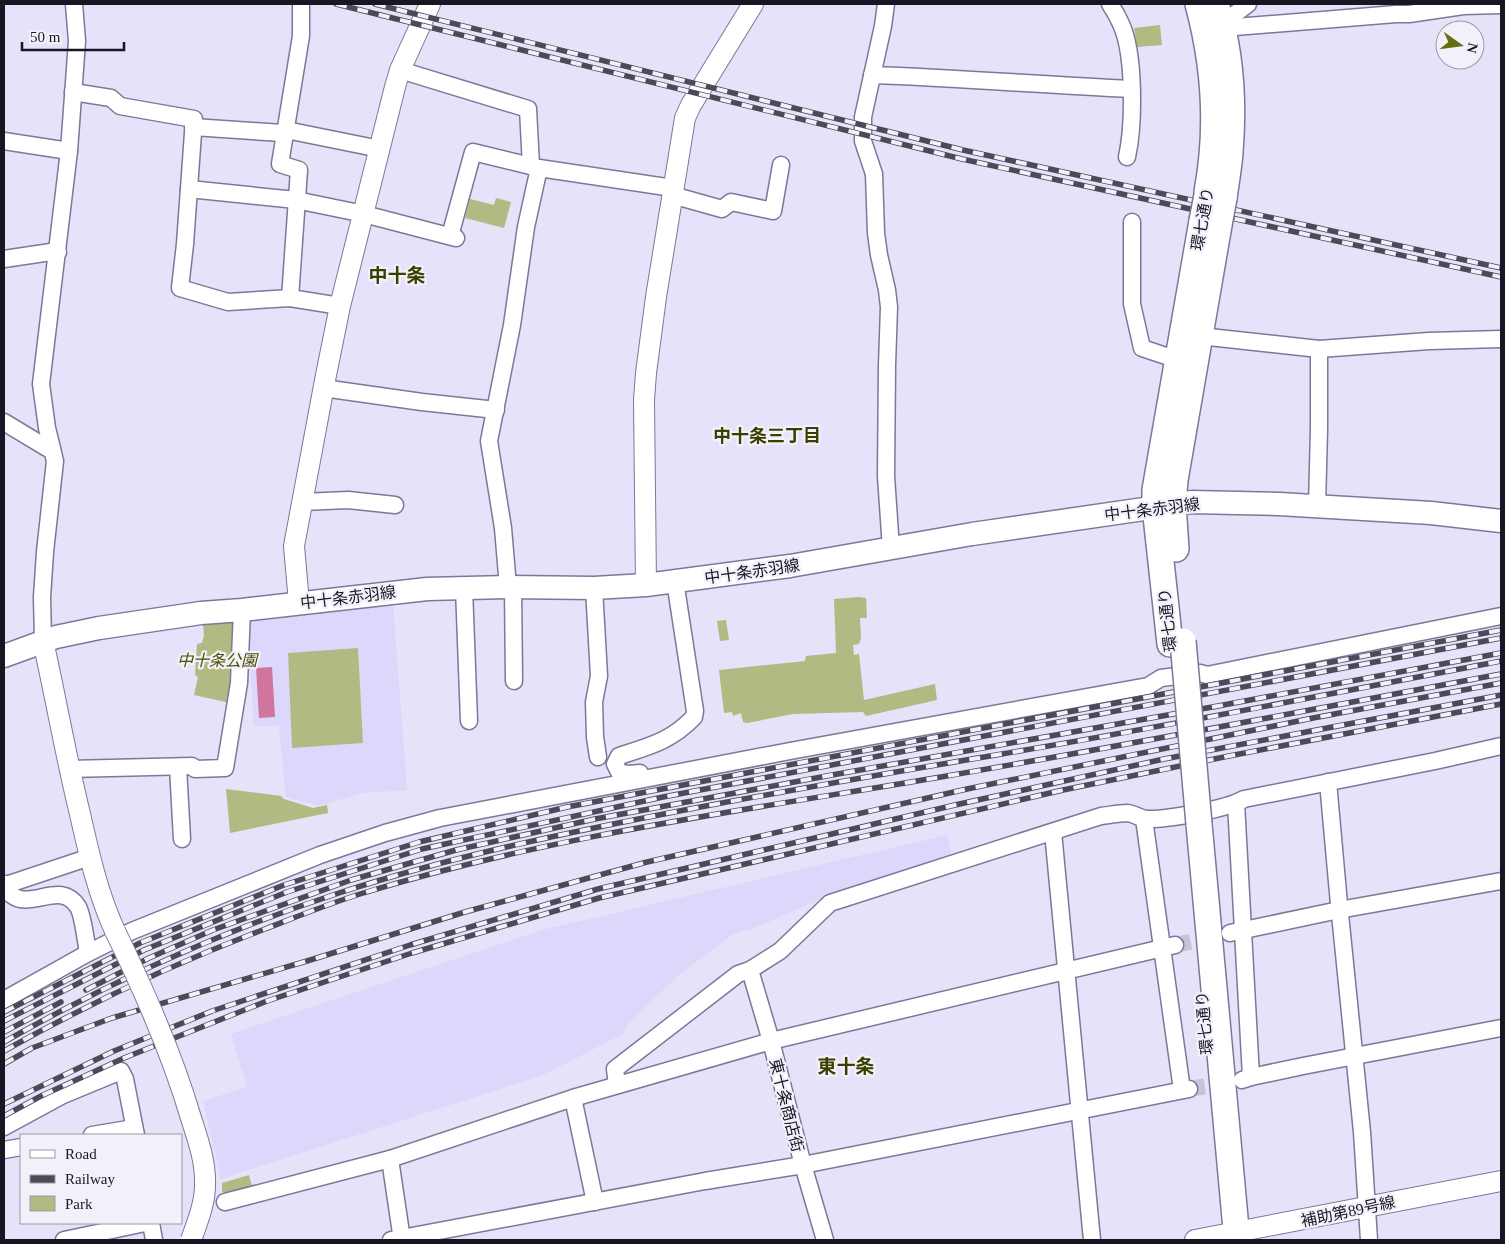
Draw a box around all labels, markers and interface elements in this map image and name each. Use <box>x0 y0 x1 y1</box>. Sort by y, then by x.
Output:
scale bar <box>22 20 125 52</box>
north arrow <box>1435 20 1485 70</box>
text: 50 m <box>30 29 61 45</box>
text: N <box>1464 41 1481 55</box>
street label: 環七通り <box>1189 186 1216 252</box>
district label: 中十条 <box>368 265 426 286</box>
district label: 中十条三丁目 <box>713 426 821 446</box>
street label: 中十条赤羽線 <box>1103 495 1201 524</box>
street label: 中十条赤羽線 <box>703 556 801 587</box>
street label: 中十条赤羽線 <box>299 583 397 612</box>
street label: 環七通り <box>1156 587 1179 653</box>
park label: 中十条公園 <box>177 652 259 669</box>
street label: 環七通り <box>1193 990 1216 1056</box>
street label: 東十条商店街 <box>767 1056 806 1154</box>
district label: 東十条 <box>817 1056 875 1077</box>
legend <box>20 1134 182 1224</box>
text: Road <box>65 1146 97 1162</box>
text: Railway <box>65 1171 115 1187</box>
street label: 補助第89号線 <box>1299 1193 1397 1230</box>
text: Park <box>65 1196 93 1212</box>

